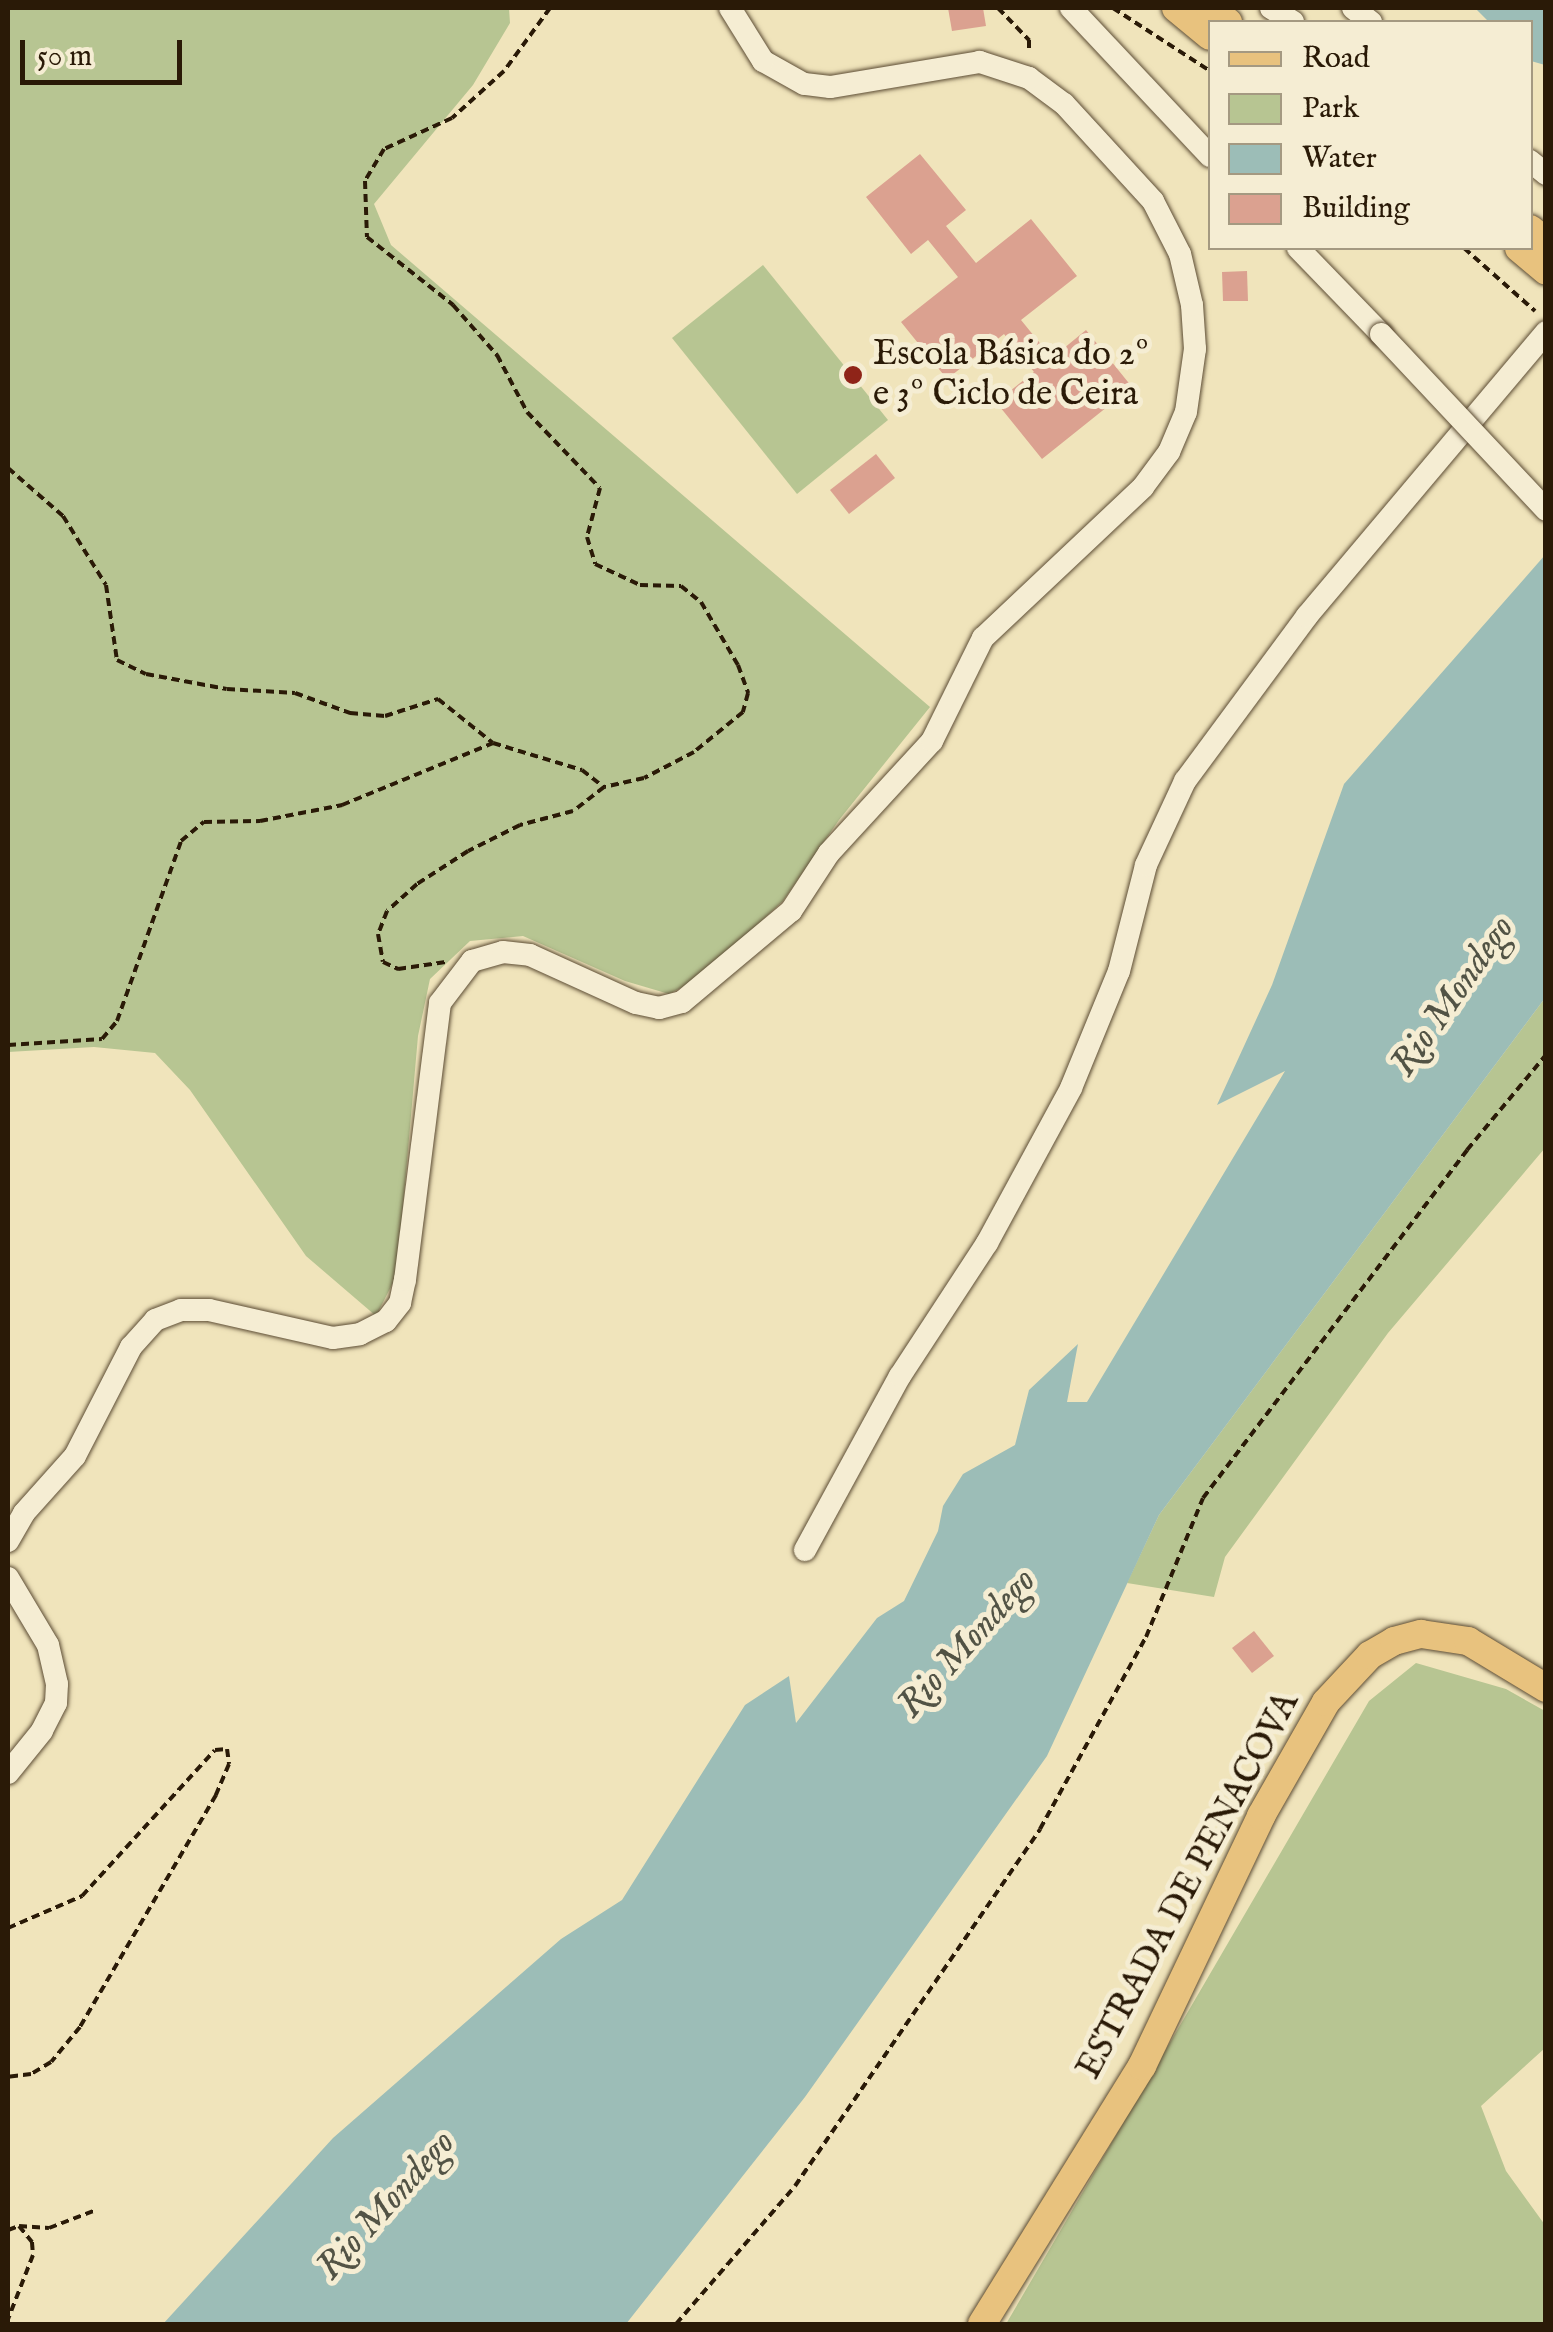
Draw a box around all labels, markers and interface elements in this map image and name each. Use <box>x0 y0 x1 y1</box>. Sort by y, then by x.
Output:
scale bar <box>25 20 188 82</box>
legend <box>1208 20 1533 250</box>
text: 50 m <box>37 38 92 76</box>
text: Road <box>1302 40 1370 78</box>
text: Park <box>1302 90 1359 128</box>
text: Water <box>1302 140 1377 178</box>
text: Building <box>1302 190 1410 228</box>
place label: Escola Básica do 2º e 3º Ciclo de Ceira <box>873 334 1150 416</box>
marker: Escola Básica do 2º e 3º Ciclo de Ceira <box>842 364 864 386</box>
water label: Rio Mondego <box>1382 908 1526 1086</box>
water label: Rio Mondego <box>889 1560 1047 1728</box>
street label: ESTRADA DE PENACOVA <box>1069 1686 1309 2086</box>
water label: Rio Mondego <box>308 2122 466 2290</box>

